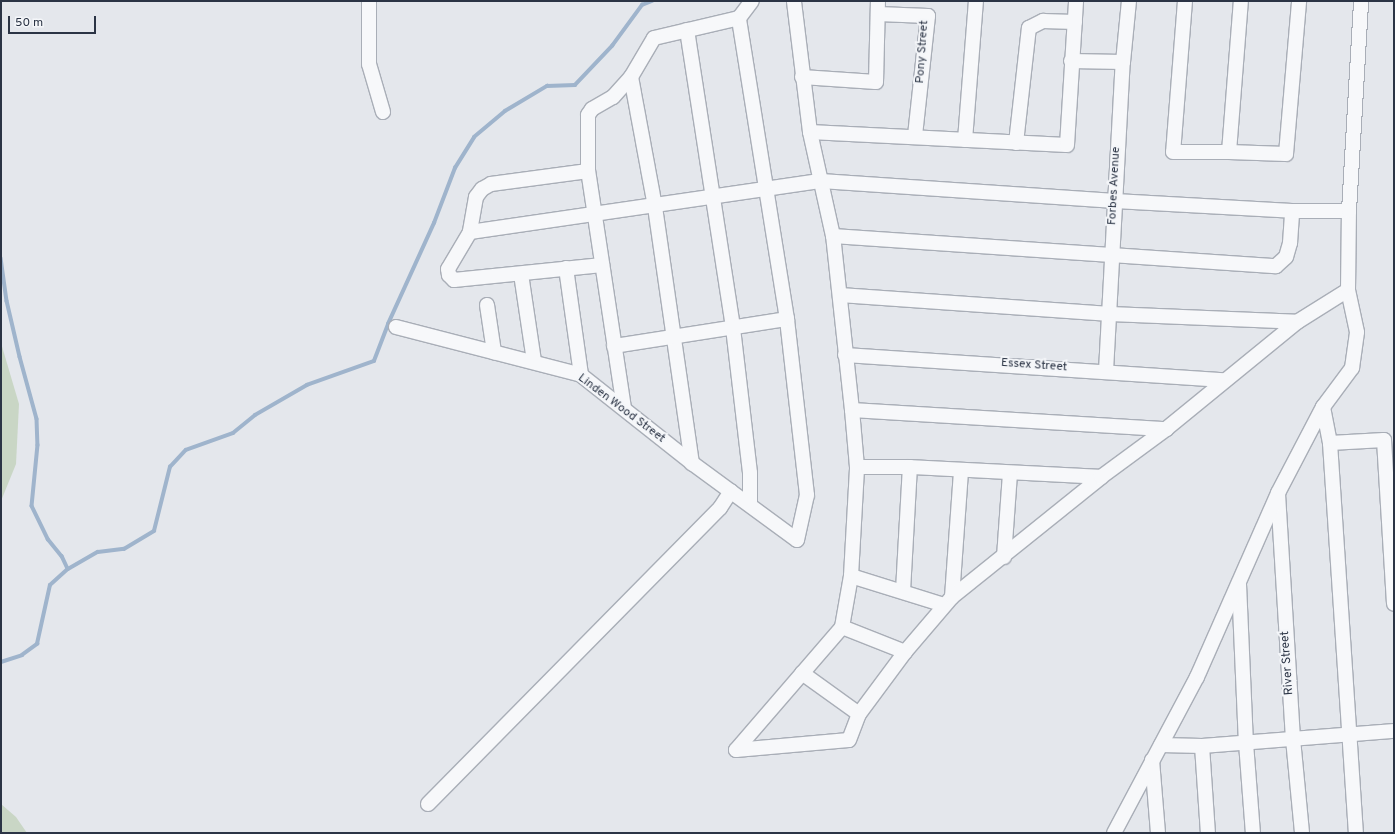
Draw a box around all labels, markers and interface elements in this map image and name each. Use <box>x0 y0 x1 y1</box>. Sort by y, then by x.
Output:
scale bar <box>10 8 98 34</box>
text: 50 m <box>15 15 43 31</box>
street label: Pony Street <box>914 20 932 84</box>
street label: Forbes Avenue <box>1106 146 1124 226</box>
street label: Essex Street <box>1000 357 1068 375</box>
street label: Linden Wood Street <box>574 371 668 447</box>
street label: River Street <box>1279 630 1297 696</box>

